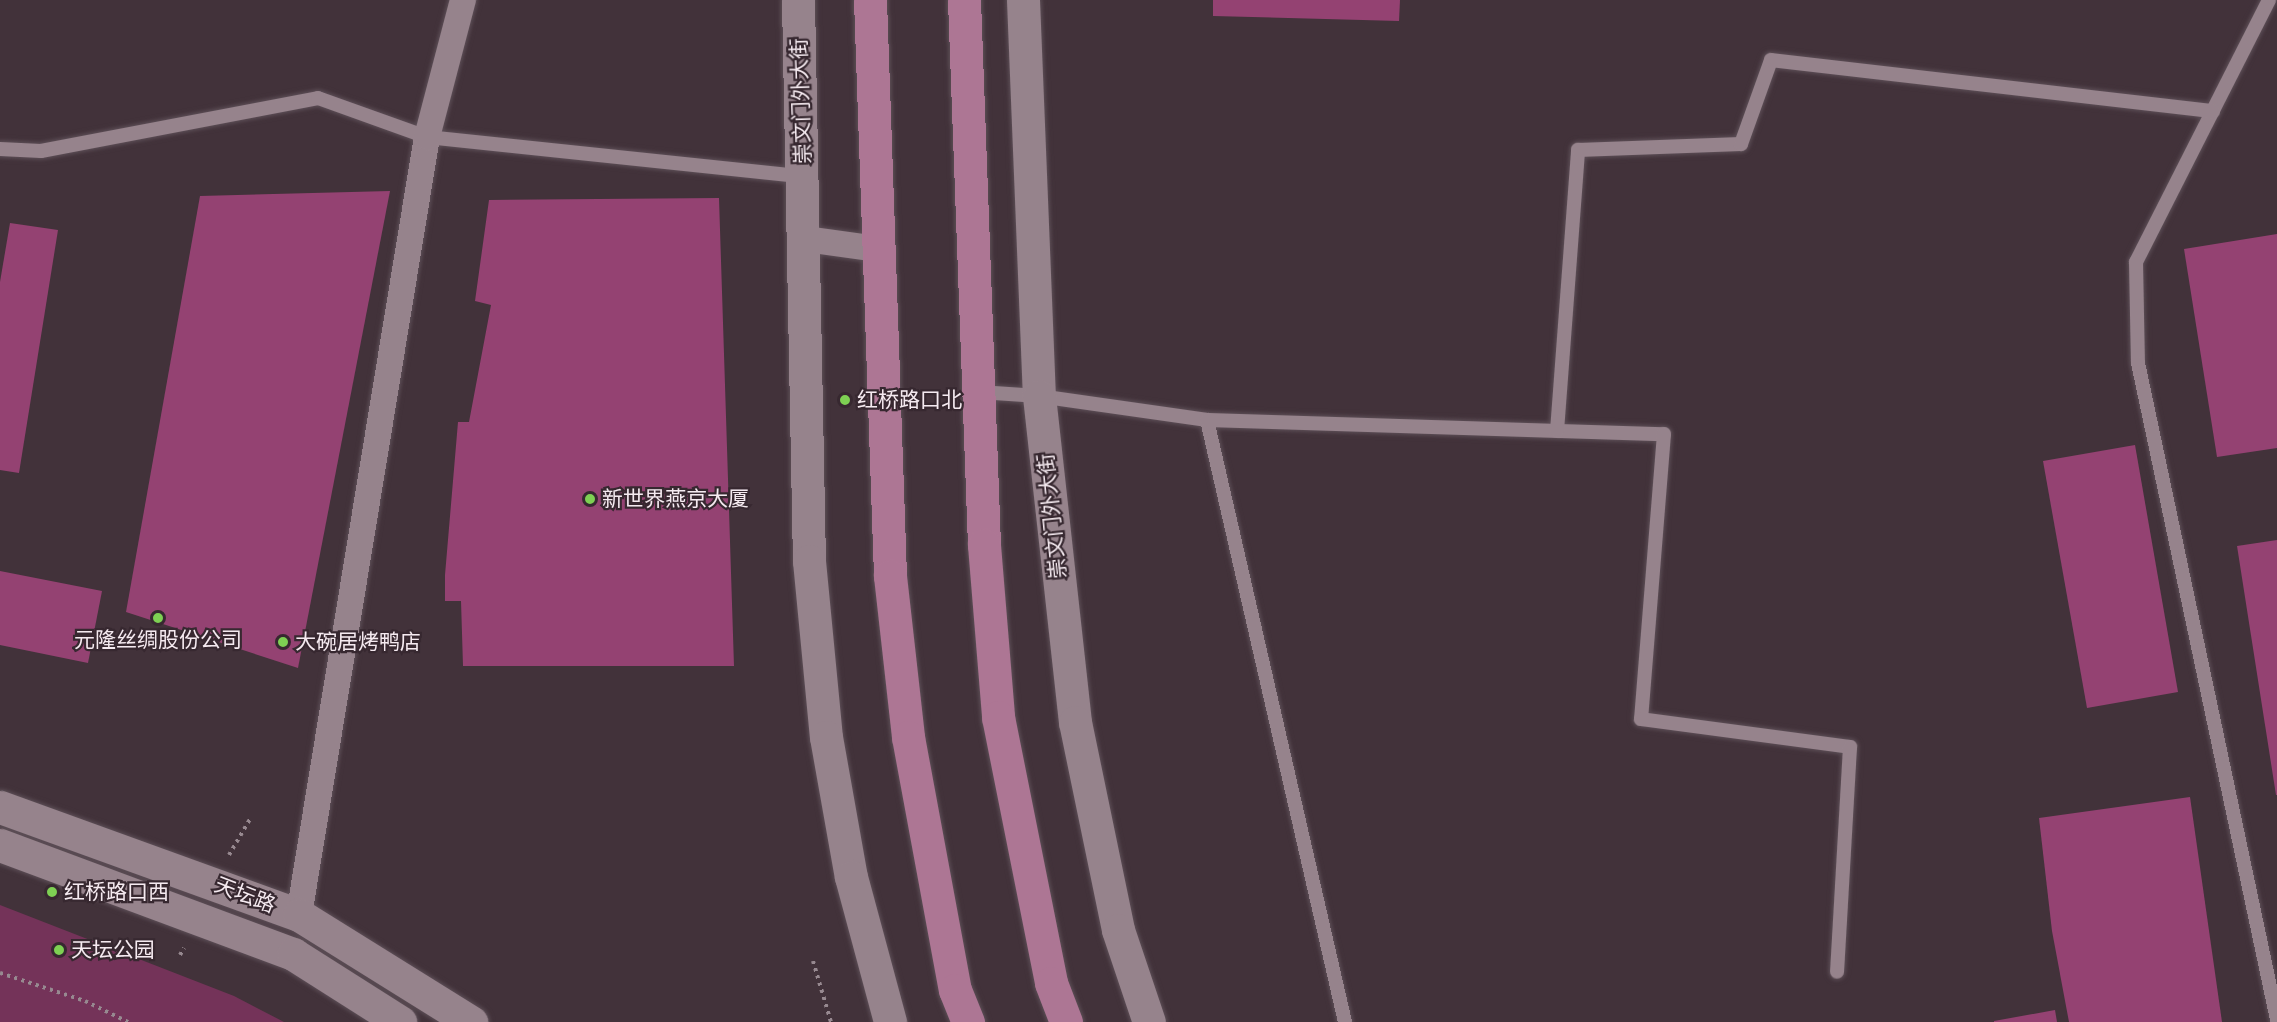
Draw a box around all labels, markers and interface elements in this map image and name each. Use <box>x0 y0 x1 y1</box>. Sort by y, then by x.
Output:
street label: 崇文门外大街 <box>786 38 816 164</box>
place label: 红桥路口北 <box>857 387 962 413</box>
marker: 红桥路口北 <box>838 393 852 407</box>
street label: 崇文门外大街 <box>1033 452 1071 580</box>
place label: 新世界燕京大厦 <box>602 486 749 512</box>
marker: 新世界燕京大厦 <box>583 492 597 506</box>
marker: 元隆丝绸股份公司 <box>151 611 165 625</box>
place label: 元隆丝绸股份公司 <box>74 627 242 653</box>
place label: 大碗居烤鸭店 <box>295 629 421 655</box>
marker: 大碗居烤鸭店 <box>276 635 290 649</box>
street label: 天坛路 <box>211 872 279 918</box>
place label: 红桥路口西 <box>64 879 169 905</box>
marker: 红桥路口西 <box>45 885 59 899</box>
place label: 天坛公园 <box>71 937 155 963</box>
marker: 天坛公园 <box>52 943 66 957</box>

